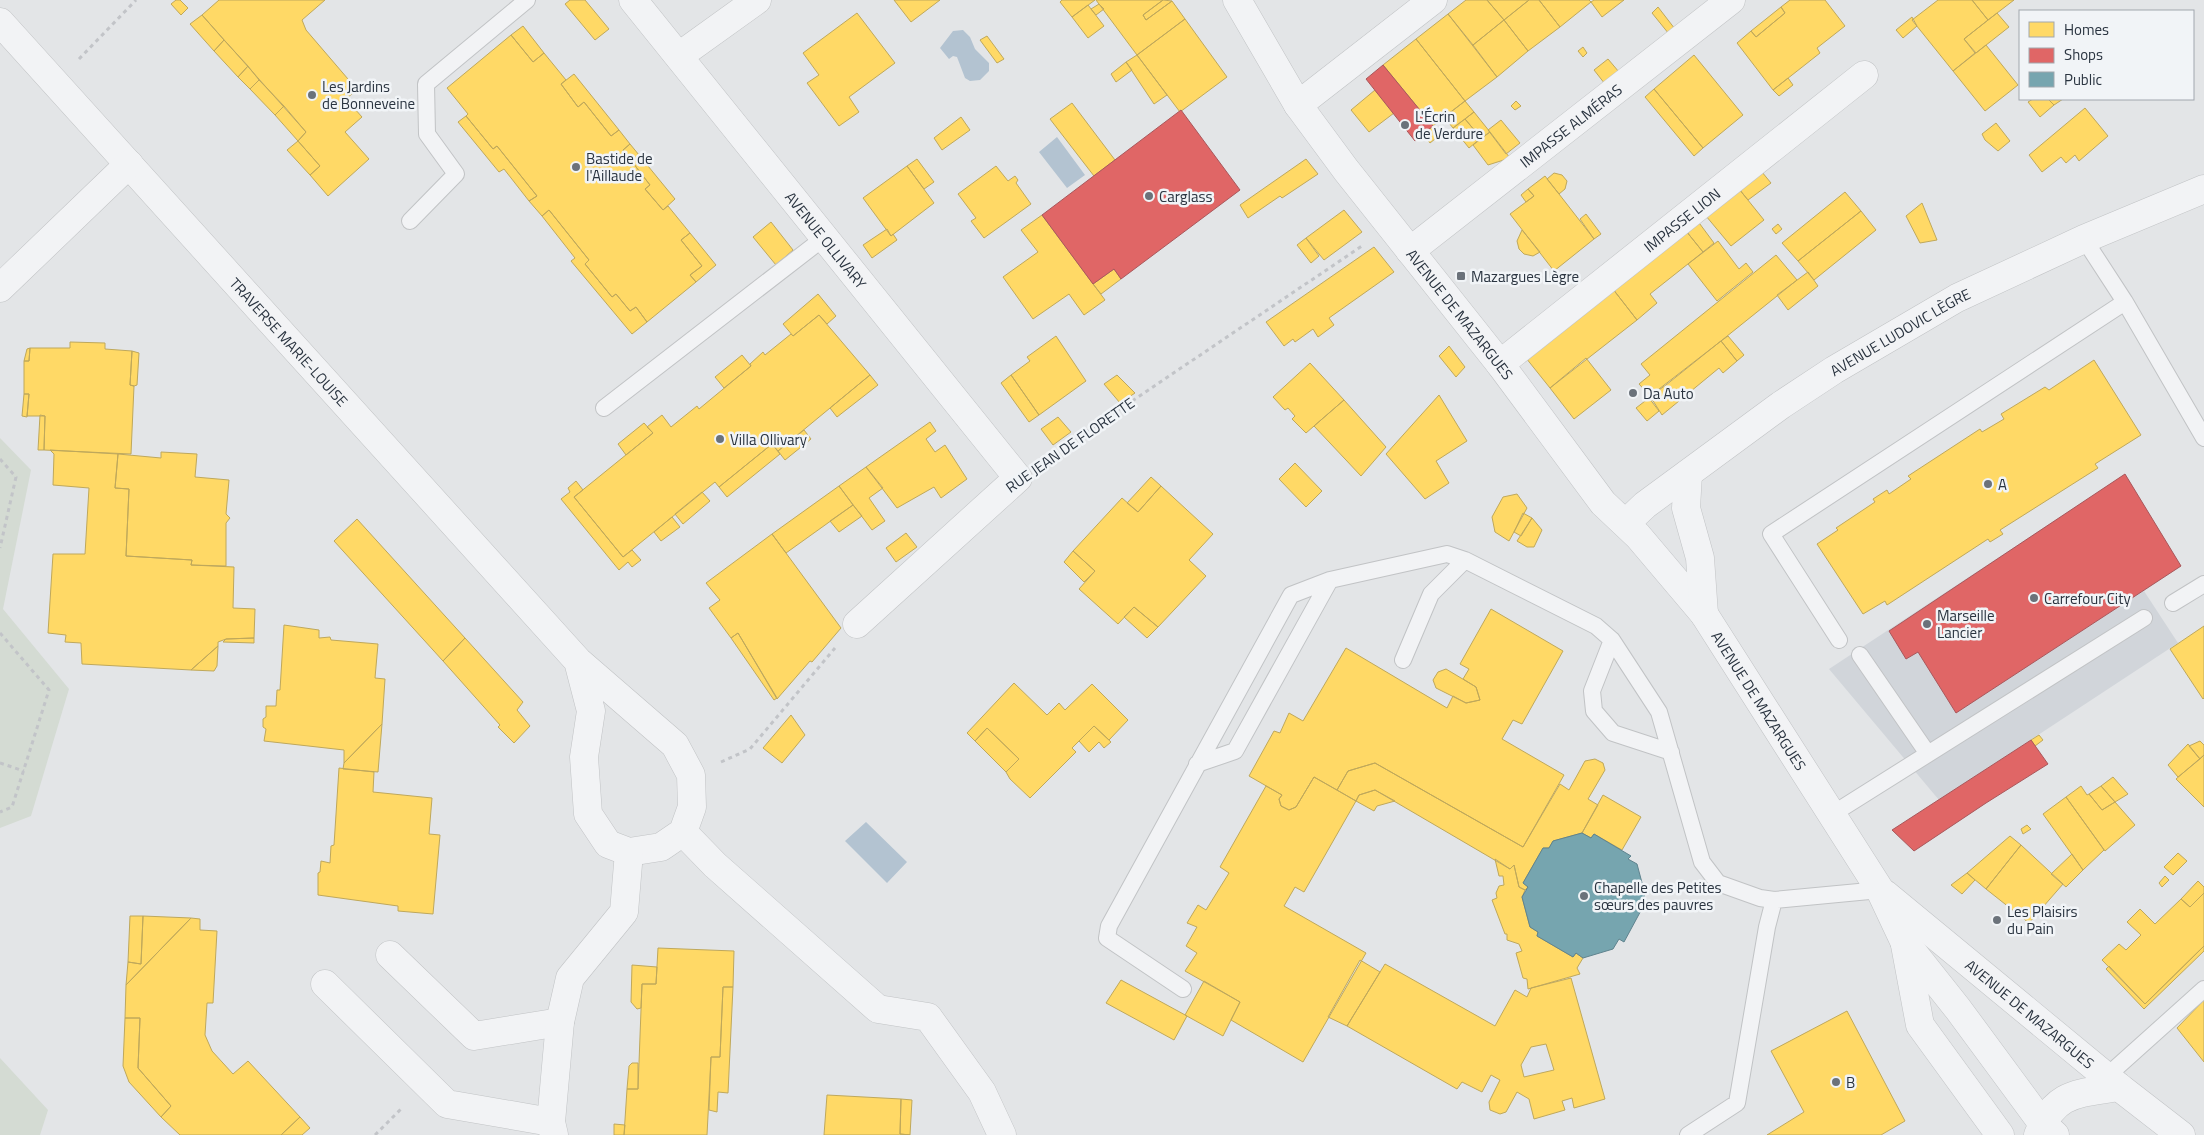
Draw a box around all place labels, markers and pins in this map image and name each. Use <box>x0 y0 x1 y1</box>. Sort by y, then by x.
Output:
place label: Les Jardins de Bonneveine <box>322 75 415 115</box>
marker: Les Jardins de Bonneveine <box>306 89 318 101</box>
place label: L'Écrin de Verdure <box>1415 105 1483 145</box>
marker: L'Écrin de Verdure <box>1399 119 1411 131</box>
place label: Bastide de l'Aillaude <box>586 147 653 187</box>
marker: Bastide de l'Aillaude <box>570 161 582 173</box>
place label: Carglass <box>1159 185 1212 208</box>
marker: Carglass <box>1143 190 1155 202</box>
place label: Mazargues Lègre <box>1471 265 1579 288</box>
marker: Mazargues Lègre <box>1455 270 1467 282</box>
place label: Da Auto <box>1643 382 1694 405</box>
marker: Da Auto <box>1627 387 1639 399</box>
place label: Villa Ollivary <box>730 428 807 451</box>
marker: Villa Ollivary <box>714 433 726 445</box>
place label: A <box>1998 473 2007 496</box>
marker: A <box>1982 478 1994 490</box>
place label: Carrefour City <box>2044 587 2131 610</box>
marker: Carrefour City <box>2028 592 2040 604</box>
place label: Marseille Lancier <box>1937 604 1995 644</box>
marker: Marseille Lancier <box>1921 618 1933 630</box>
place label: Chapelle des Petites sœurs des pauvres <box>1594 876 1722 916</box>
marker: Chapelle des Petites sœurs des pauvres <box>1578 890 1590 902</box>
place label: Les Plaisirs du Pain <box>2007 900 2078 940</box>
marker: Les Plaisirs du Pain <box>1991 914 2003 926</box>
place label: B <box>1846 1071 1855 1094</box>
marker: B <box>1830 1076 1842 1088</box>

